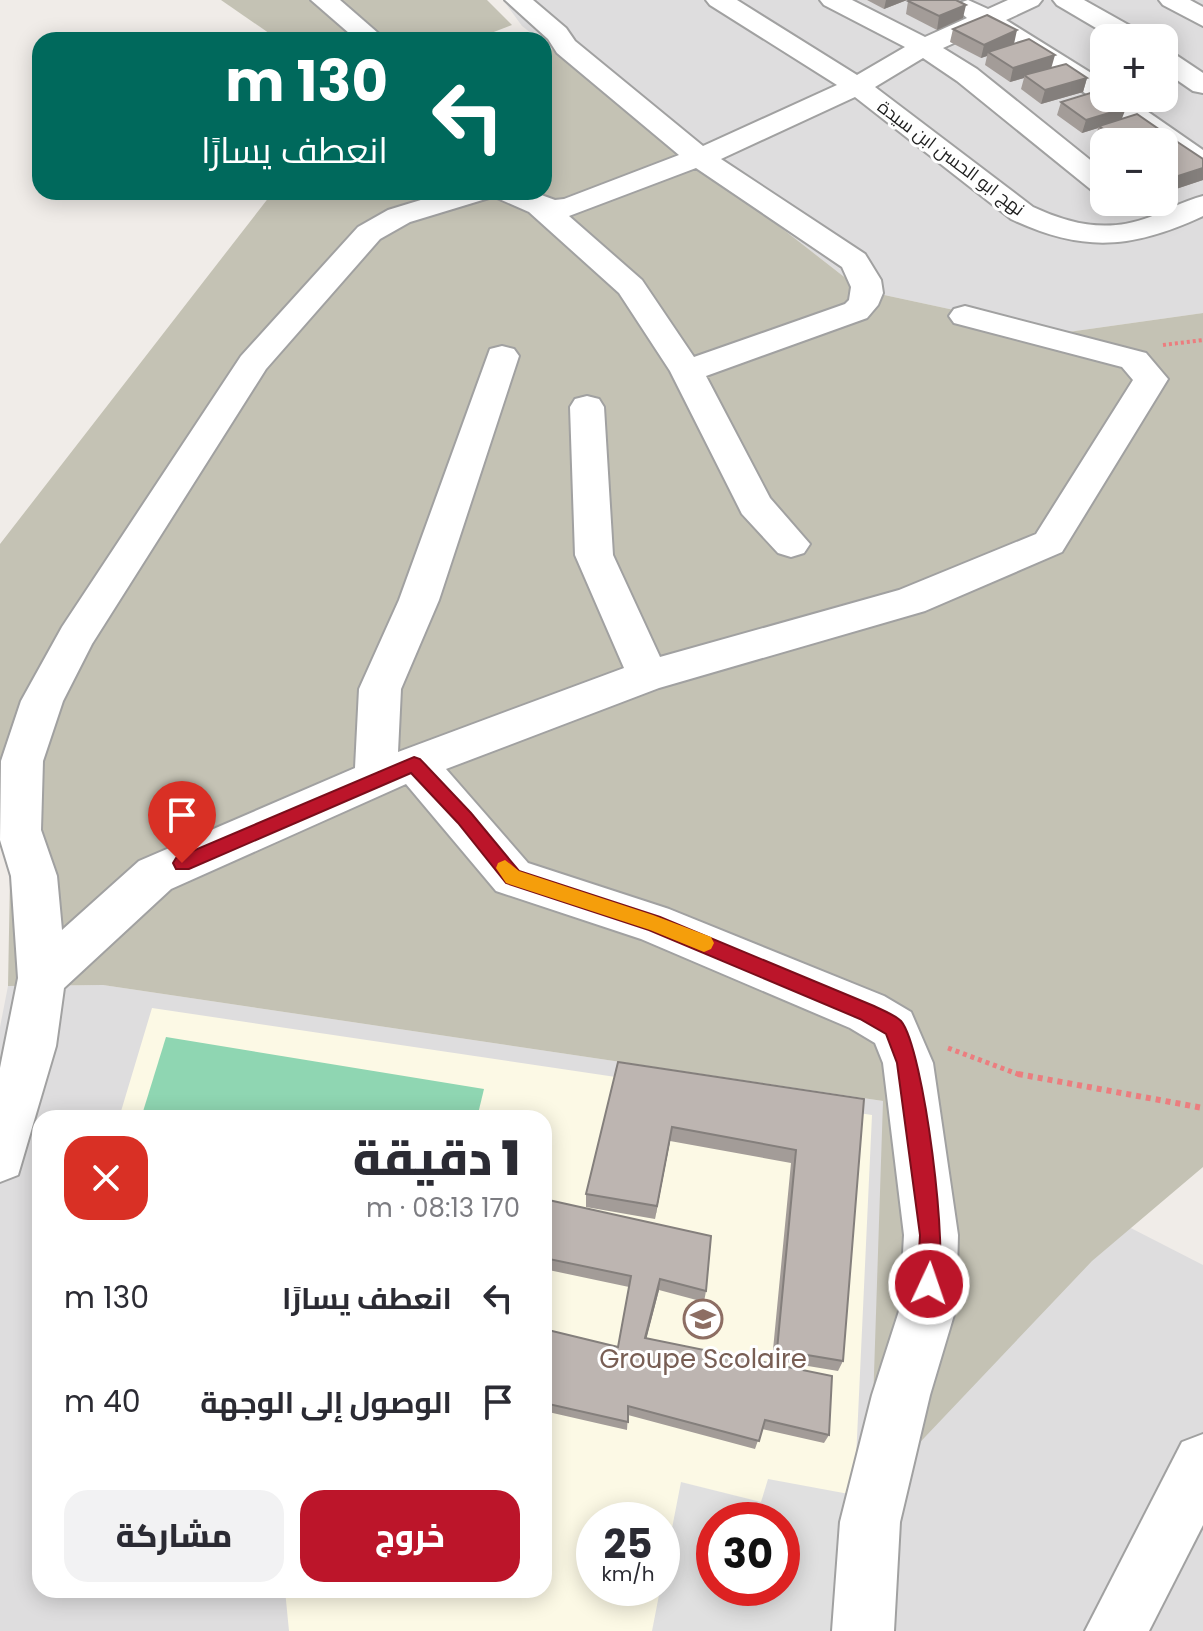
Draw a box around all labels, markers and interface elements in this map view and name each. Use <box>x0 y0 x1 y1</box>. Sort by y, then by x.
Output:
map controls <box>1090 24 1178 216</box>
button: + <box>1090 24 1178 112</box>
text: 130 m <box>225 42 388 121</box>
icon: left <box>416 64 520 168</box>
street label: نهج ابو الحسن ابن سيدة <box>873 94 1030 221</box>
text: انعطف يسارًا <box>201 125 388 176</box>
button: − <box>1090 128 1178 216</box>
pin <box>148 781 216 863</box>
icon: arrive <box>160 793 204 837</box>
text: 1 دقيقة <box>353 1125 520 1192</box>
button: close <box>64 1136 148 1220</box>
text: 170 m · 08:13 <box>366 1190 520 1226</box>
position arrow <box>887 1242 971 1326</box>
text: 130 m <box>64 1276 149 1319</box>
icon: left <box>476 1276 520 1320</box>
text: انعطف يسارًا <box>282 1277 452 1320</box>
school or university icon: Groupe Scolaire <box>682 1298 724 1340</box>
place label: Groupe Scolaire <box>599 1341 807 1377</box>
text: 40 m <box>64 1380 141 1423</box>
icon: arrive <box>476 1380 520 1424</box>
text: الوصول إلى الوجهة <box>200 1381 452 1424</box>
button: مشاركة <box>64 1490 284 1582</box>
button: خروج <box>300 1490 520 1582</box>
speed limit sign: 30 <box>696 1502 800 1606</box>
text: 25 <box>604 1516 652 1572</box>
text: km/h <box>601 1560 655 1588</box>

